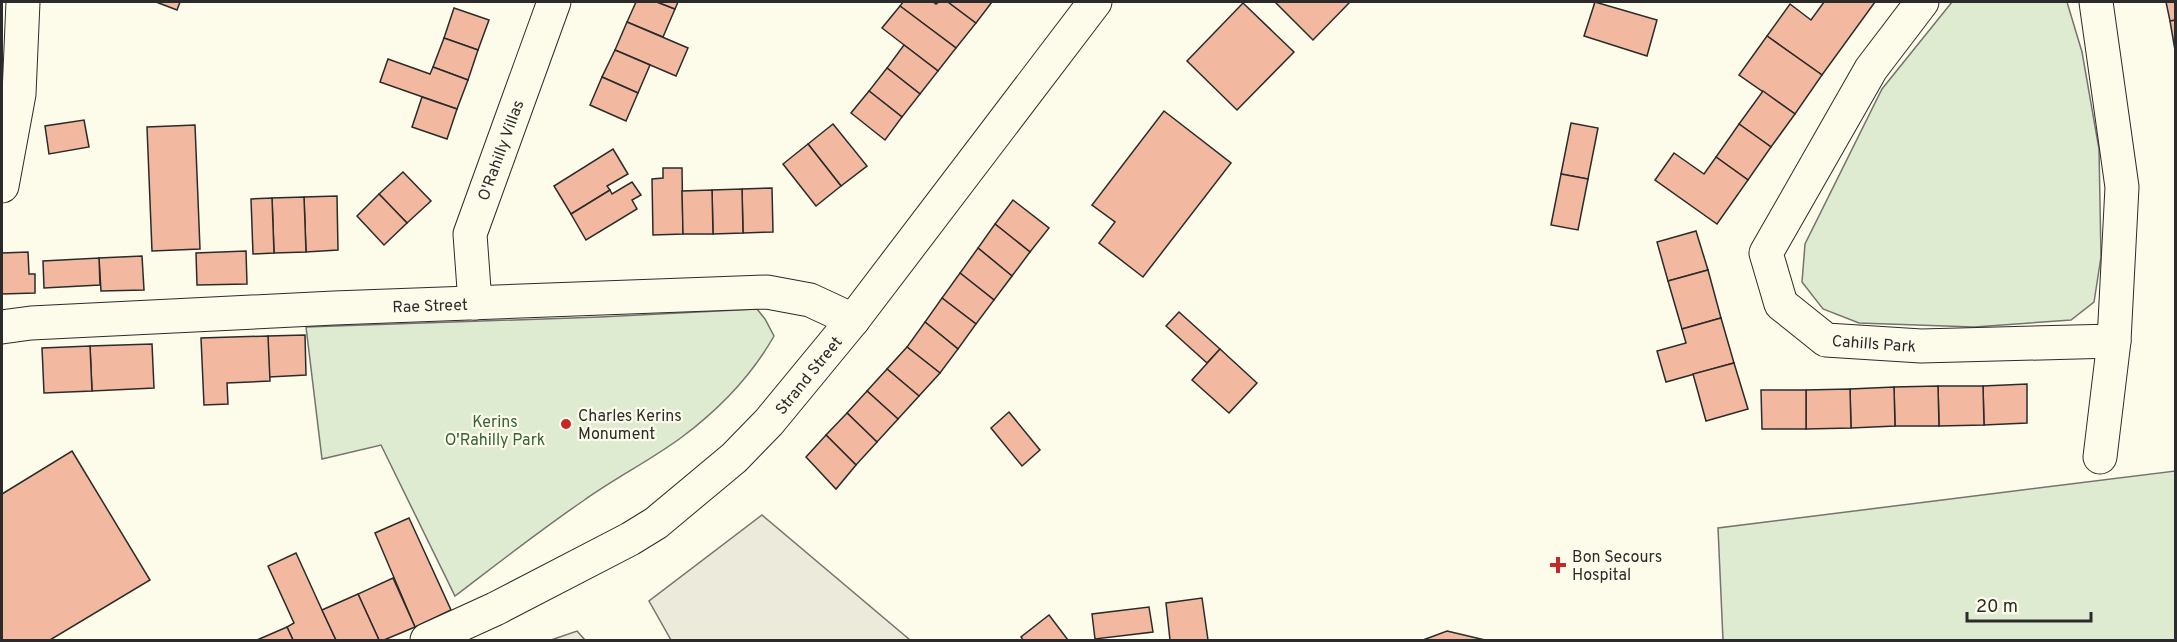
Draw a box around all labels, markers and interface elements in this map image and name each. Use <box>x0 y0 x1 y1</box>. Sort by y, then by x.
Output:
street label: O'Rahilly Villas <box>474 98 529 204</box>
street label: Rae Street <box>392 296 468 318</box>
street label: Cahills Park <box>1831 332 1917 358</box>
street label: Strand Street <box>772 333 847 420</box>
place label: Charles Kerins Monument <box>578 407 682 445</box>
park label: Kerins O'Rahilly Park <box>445 413 545 451</box>
marker: Charles Kerins Monument <box>559 417 573 431</box>
place label: Bon Secours Hospital <box>1572 548 1662 586</box>
marker: Bon Secours Hospital <box>1549 556 1567 574</box>
scale bar <box>1967 585 2092 623</box>
text: 20 m <box>1976 596 2018 619</box>

